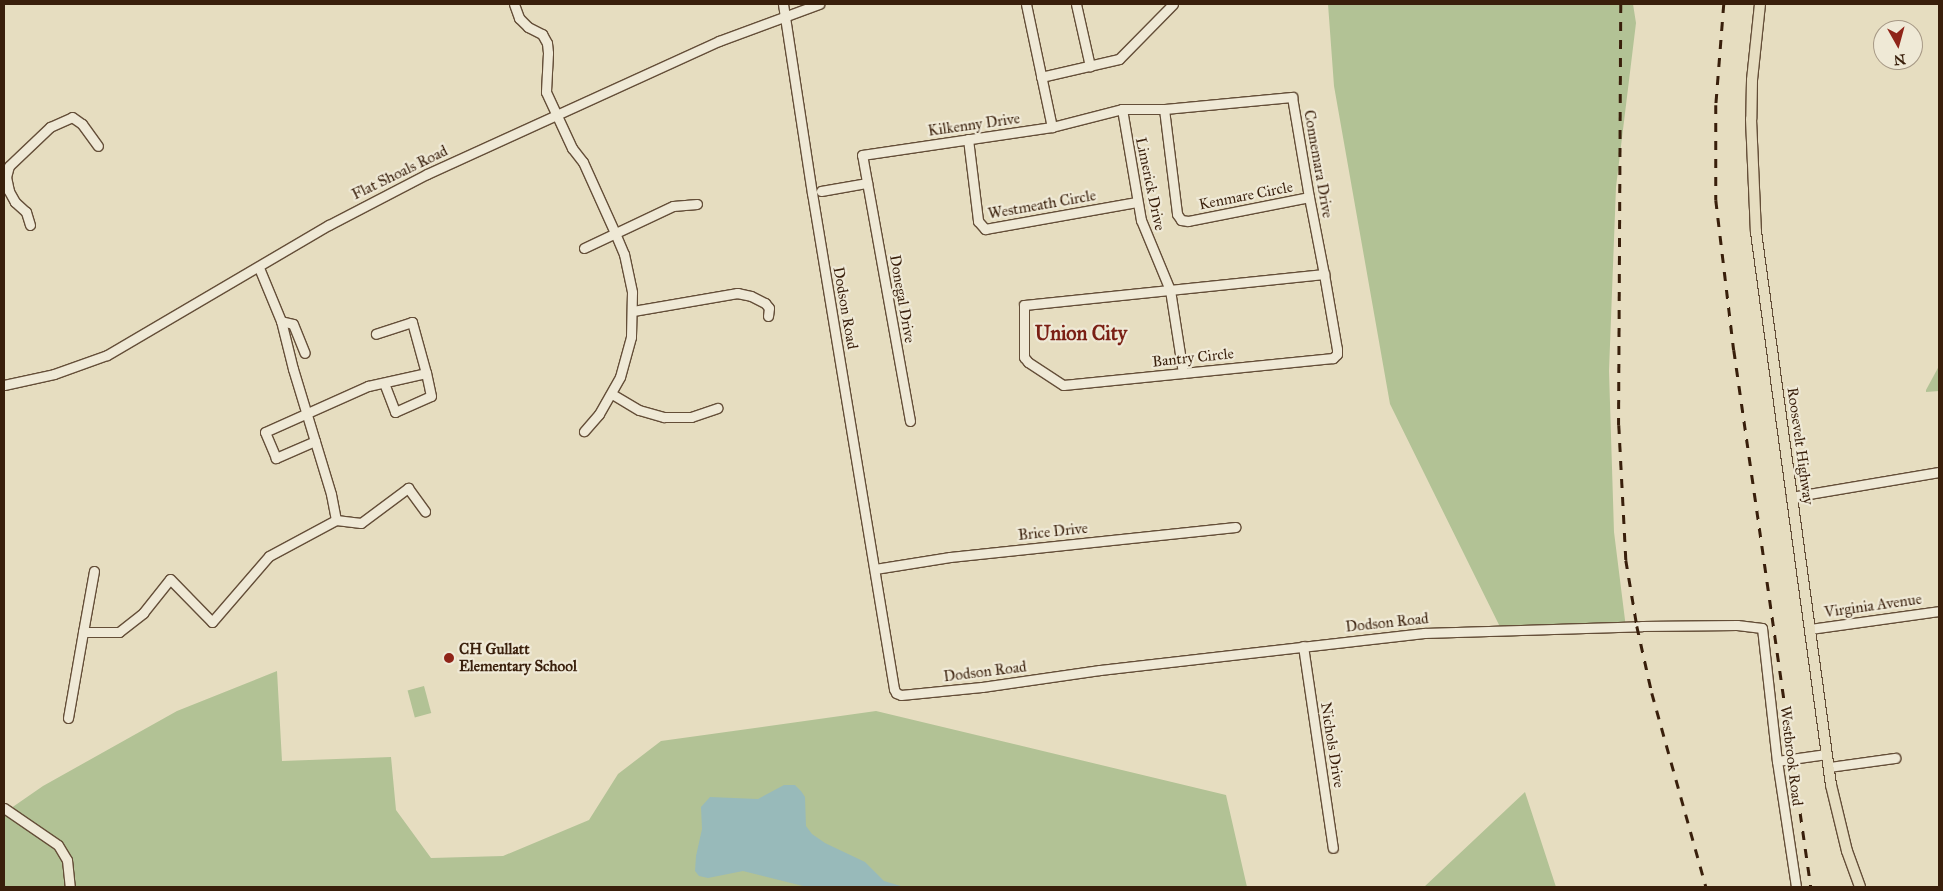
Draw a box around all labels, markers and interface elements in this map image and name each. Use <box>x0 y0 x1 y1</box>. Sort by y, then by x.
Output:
north arrow <box>1873 20 1923 70</box>
text: N <box>1893 50 1907 69</box>
street label: Connemara Drive <box>1300 109 1336 219</box>
street label: Kilkenny Drive <box>927 110 1021 140</box>
street label: Limerick Drive <box>1131 136 1169 232</box>
street label: Flat Shoals Road <box>349 142 451 204</box>
street label: Kenmare Circle <box>1198 178 1294 214</box>
street label: Westmeath Circle <box>987 187 1097 223</box>
street label: Donegal Drive <box>885 254 919 344</box>
street label: Dodson Road <box>829 265 861 351</box>
district label: Union City <box>1035 321 1127 345</box>
street label: Bantry Circle <box>1151 345 1235 371</box>
street label: Roosevelt Highway <box>1783 386 1817 506</box>
street label: Brice Drive <box>1017 519 1089 545</box>
street label: Virginia Avenue <box>1823 590 1923 622</box>
street label: Dodson Road <box>1345 610 1429 636</box>
place label: CH Gullatt Elementary School <box>459 640 577 675</box>
marker: CH Gullatt Elementary School <box>443 652 455 664</box>
street label: Dodson Road <box>942 658 1028 686</box>
street label: Nichols Drive <box>1316 701 1348 789</box>
street label: Westbrook Road <box>1776 705 1806 807</box>

